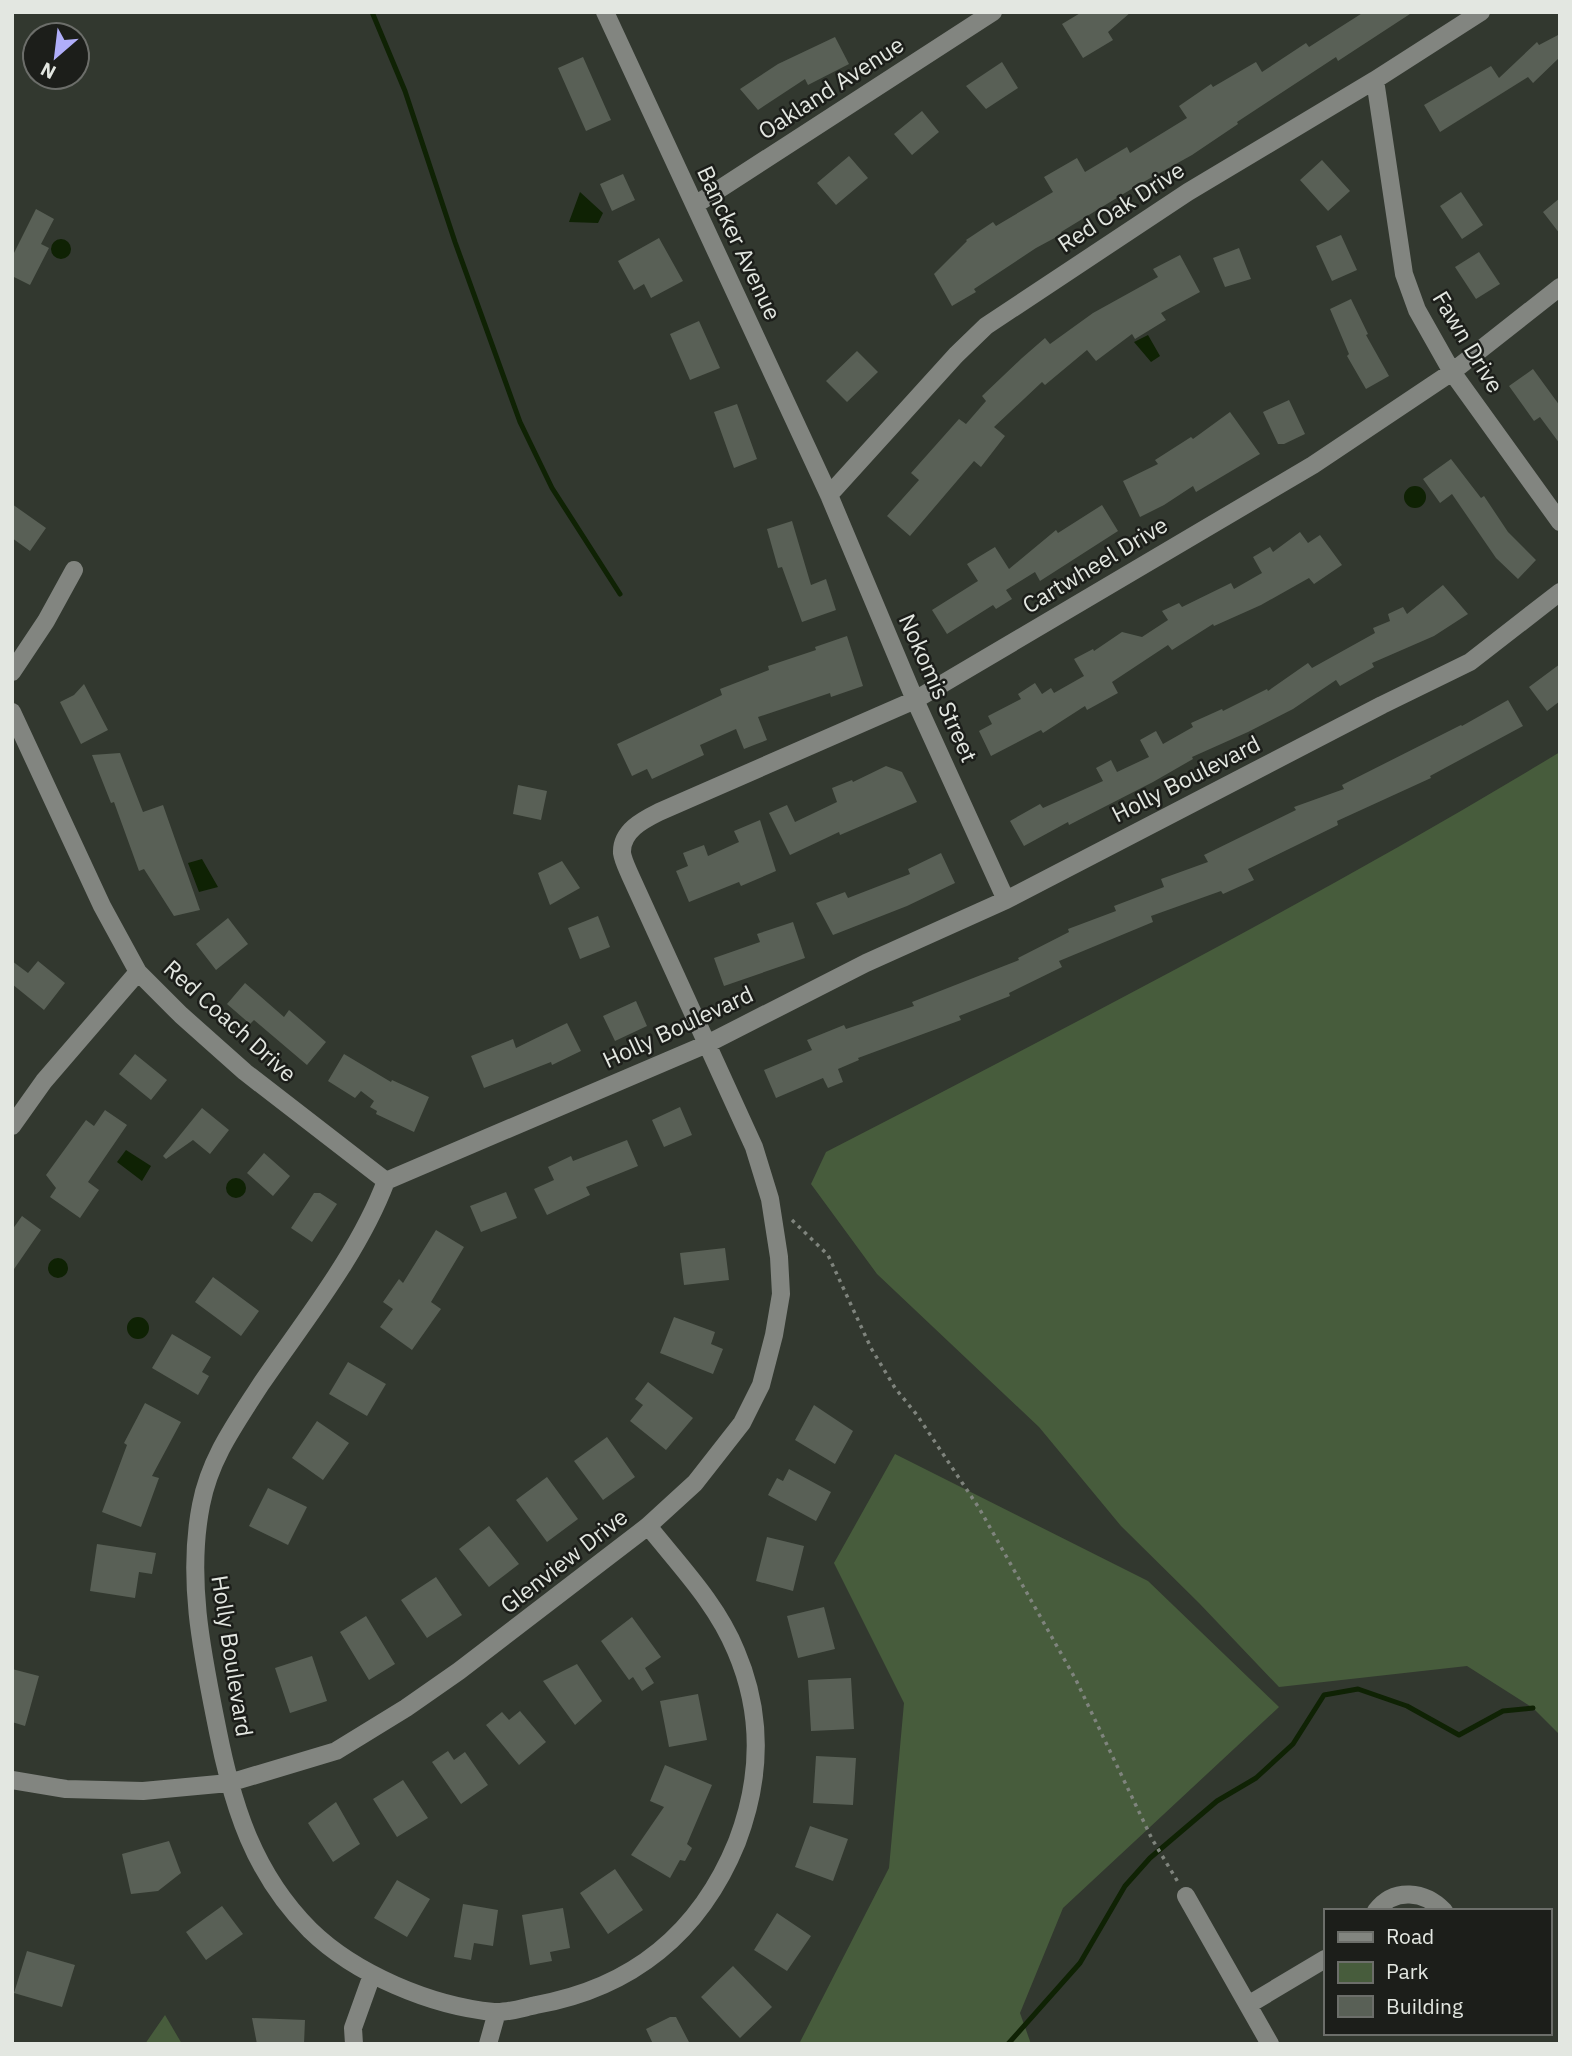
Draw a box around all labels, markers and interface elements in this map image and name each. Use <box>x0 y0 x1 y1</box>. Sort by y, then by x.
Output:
north arrow <box>21 21 91 91</box>
street label: Oakland Avenue <box>752 29 909 145</box>
text: N <box>36 57 60 85</box>
street label: Red Oak Drive <box>1051 154 1190 258</box>
street label: Bancker Avenue <box>691 161 789 325</box>
street label: Fawn Drive <box>1427 285 1511 398</box>
street label: Cartwheel Drive <box>1016 509 1173 619</box>
street label: Nokomis Street <box>893 609 985 766</box>
street label: Holly Boulevard <box>1106 728 1265 828</box>
street label: Red Coach Drive <box>158 953 303 1088</box>
street label: Holly Boulevard <box>597 978 758 1074</box>
street label: Glenview Drive <box>494 1501 633 1619</box>
street label: Holly Boulevard <box>205 1573 261 1739</box>
legend <box>1324 1909 1551 2035</box>
text: Road <box>1386 1922 1434 1950</box>
text: Park <box>1386 1957 1429 1985</box>
text: Building <box>1386 1992 1463 2020</box>

